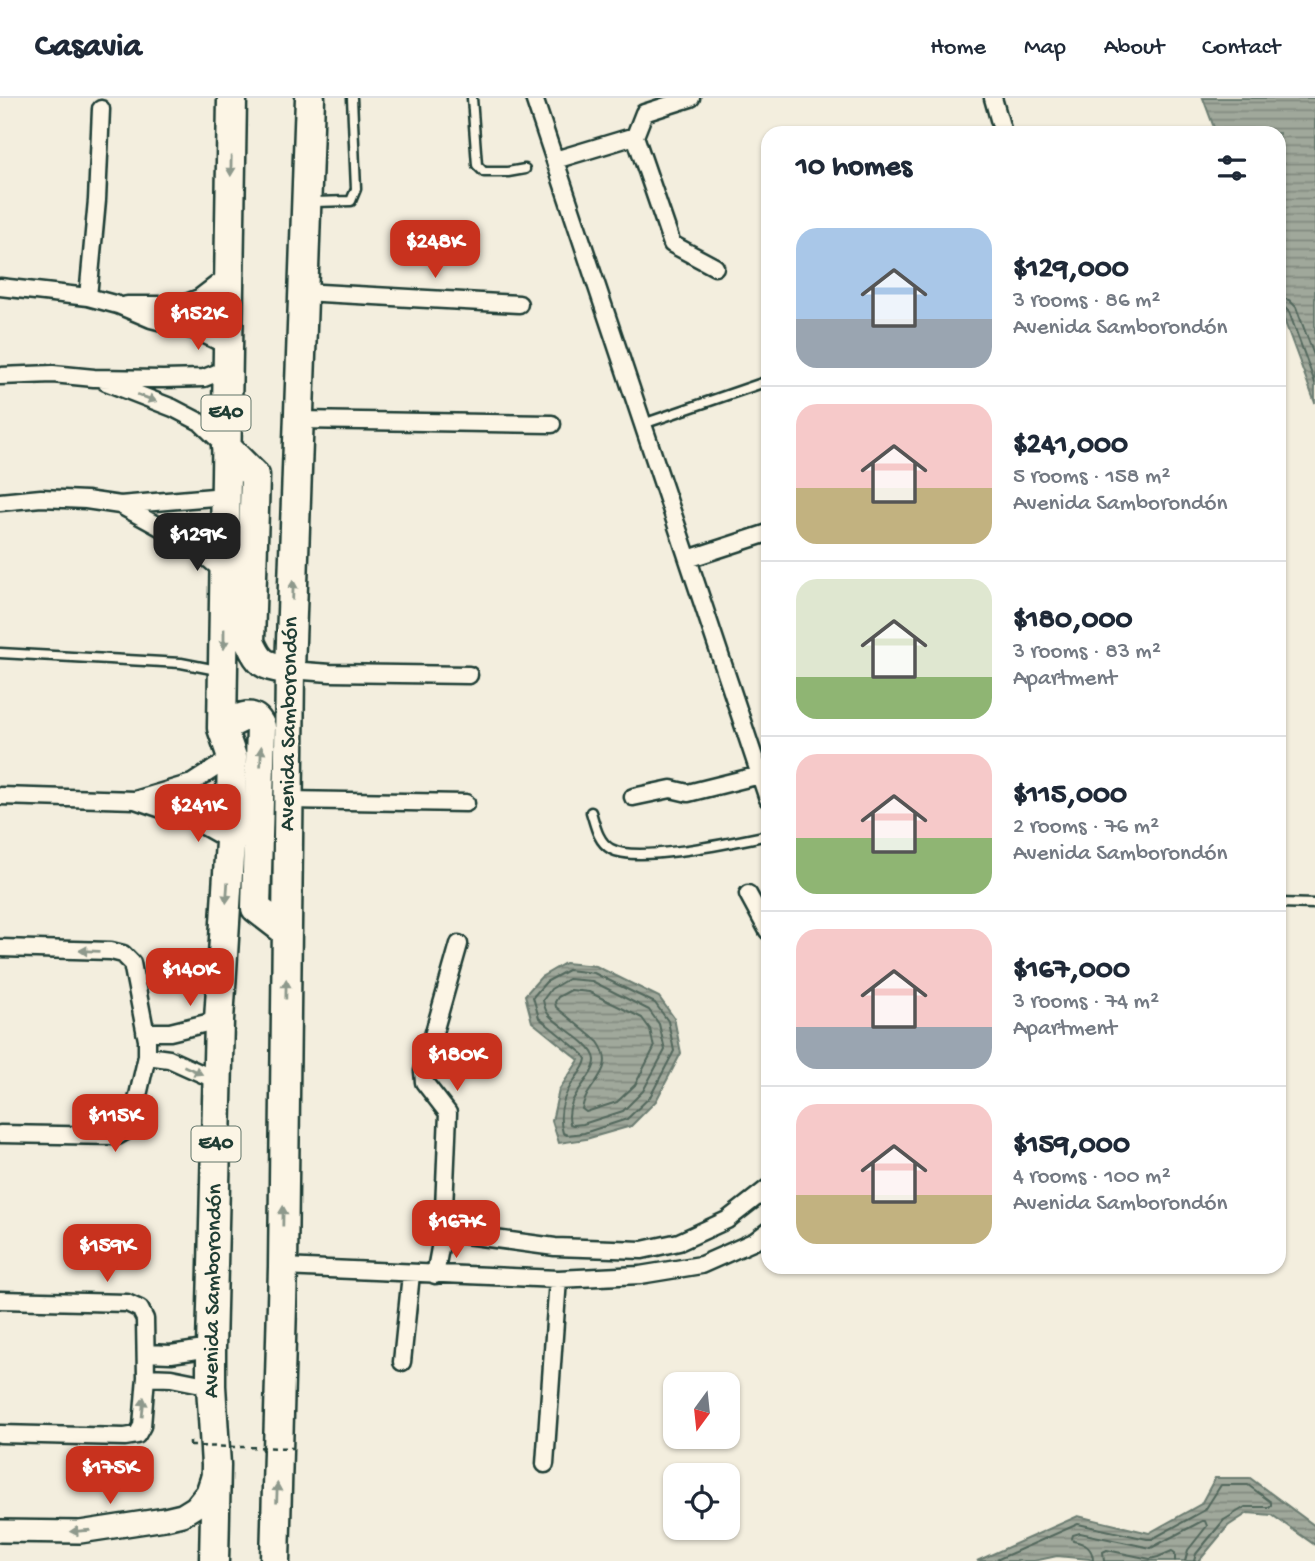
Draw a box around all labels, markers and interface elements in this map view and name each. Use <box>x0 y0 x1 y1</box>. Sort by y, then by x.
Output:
text: Casavia <box>35 29 142 67</box>
text: Home <box>930 34 986 63</box>
text: Map <box>1024 34 1066 63</box>
text: About <box>1104 34 1164 63</box>
text: Contact <box>1202 34 1280 63</box>
icon: filters <box>1213 149 1251 187</box>
text: 10 homes <box>796 151 912 186</box>
one-way arrow <box>225 155 237 177</box>
pin: $248K <box>386 220 484 280</box>
text: $248K <box>406 229 464 256</box>
text: $129,000 <box>1013 253 1129 288</box>
icon: home <box>852 256 936 340</box>
text: 3 rooms · 86 m² <box>1013 288 1160 315</box>
pin: $152K <box>149 292 247 352</box>
text: $152K <box>170 301 226 328</box>
text: Avenida Samborondón <box>1013 315 1227 342</box>
one-way arrow <box>137 393 158 404</box>
road number: E40 <box>202 396 250 430</box>
text: $241,000 <box>1013 429 1128 464</box>
icon: home <box>852 432 936 516</box>
text: 5 rooms · 158 m² <box>1013 464 1170 491</box>
text: Avenida Samborondón <box>1013 491 1227 518</box>
pin: $129K <box>148 514 246 573</box>
text: $129K <box>169 522 225 549</box>
one-way arrow <box>288 579 299 601</box>
text: $180,000 <box>1013 604 1133 639</box>
icon: home <box>852 607 936 691</box>
street label: Avenida Samborondón <box>275 617 305 831</box>
one-way arrow <box>218 628 230 650</box>
text: 3 rooms · 83 m² <box>1013 639 1161 666</box>
text: Apartment <box>1013 666 1117 693</box>
one-way arrow <box>255 745 266 767</box>
text: $115,000 <box>1013 779 1127 814</box>
icon: home <box>852 782 936 866</box>
pin: $241K <box>149 784 247 844</box>
text: $241K <box>171 793 225 820</box>
text: 2 rooms · 76 m² <box>1013 814 1159 841</box>
text: Avenida Samborondón <box>1013 841 1227 868</box>
one-way arrow <box>221 882 232 904</box>
one-way arrow <box>78 945 100 956</box>
pin: $140K <box>141 948 239 1008</box>
text: $167,000 <box>1013 954 1130 989</box>
text: $140K <box>162 957 218 984</box>
icon: home <box>852 957 936 1041</box>
one-way arrow <box>280 978 292 1000</box>
text: 3 rooms · 74 m² <box>1013 989 1159 1016</box>
text: Apartment <box>1013 1016 1117 1043</box>
pin: $180K <box>408 1034 506 1093</box>
text: $180K <box>428 1042 486 1069</box>
one-way arrow <box>183 1065 204 1076</box>
pin: $115K <box>66 1094 164 1154</box>
text: $115K <box>88 1103 142 1130</box>
road number: E40 <box>192 1126 241 1162</box>
text: $159,000 <box>1013 1129 1130 1164</box>
icon: home <box>852 1132 936 1216</box>
text: 4 rooms · 100 m² <box>1013 1164 1171 1191</box>
street label: Avenida Samborondón <box>199 1184 229 1398</box>
text: Avenida Samborondón <box>1013 1191 1227 1218</box>
pin: $167K <box>407 1200 505 1260</box>
one-way arrow <box>278 1205 289 1227</box>
text: $167K <box>428 1209 484 1236</box>
pin: $159K <box>58 1224 156 1284</box>
text: $159K <box>79 1233 135 1260</box>
north arrow <box>663 1372 740 1449</box>
map controls <box>663 1372 740 1540</box>
one-way arrow <box>138 1396 149 1418</box>
pin: $175K <box>61 1446 159 1506</box>
text: $175K <box>82 1455 138 1482</box>
button: locate <box>663 1463 740 1540</box>
one-way arrow <box>271 1482 282 1504</box>
one-way arrow <box>68 1526 90 1537</box>

